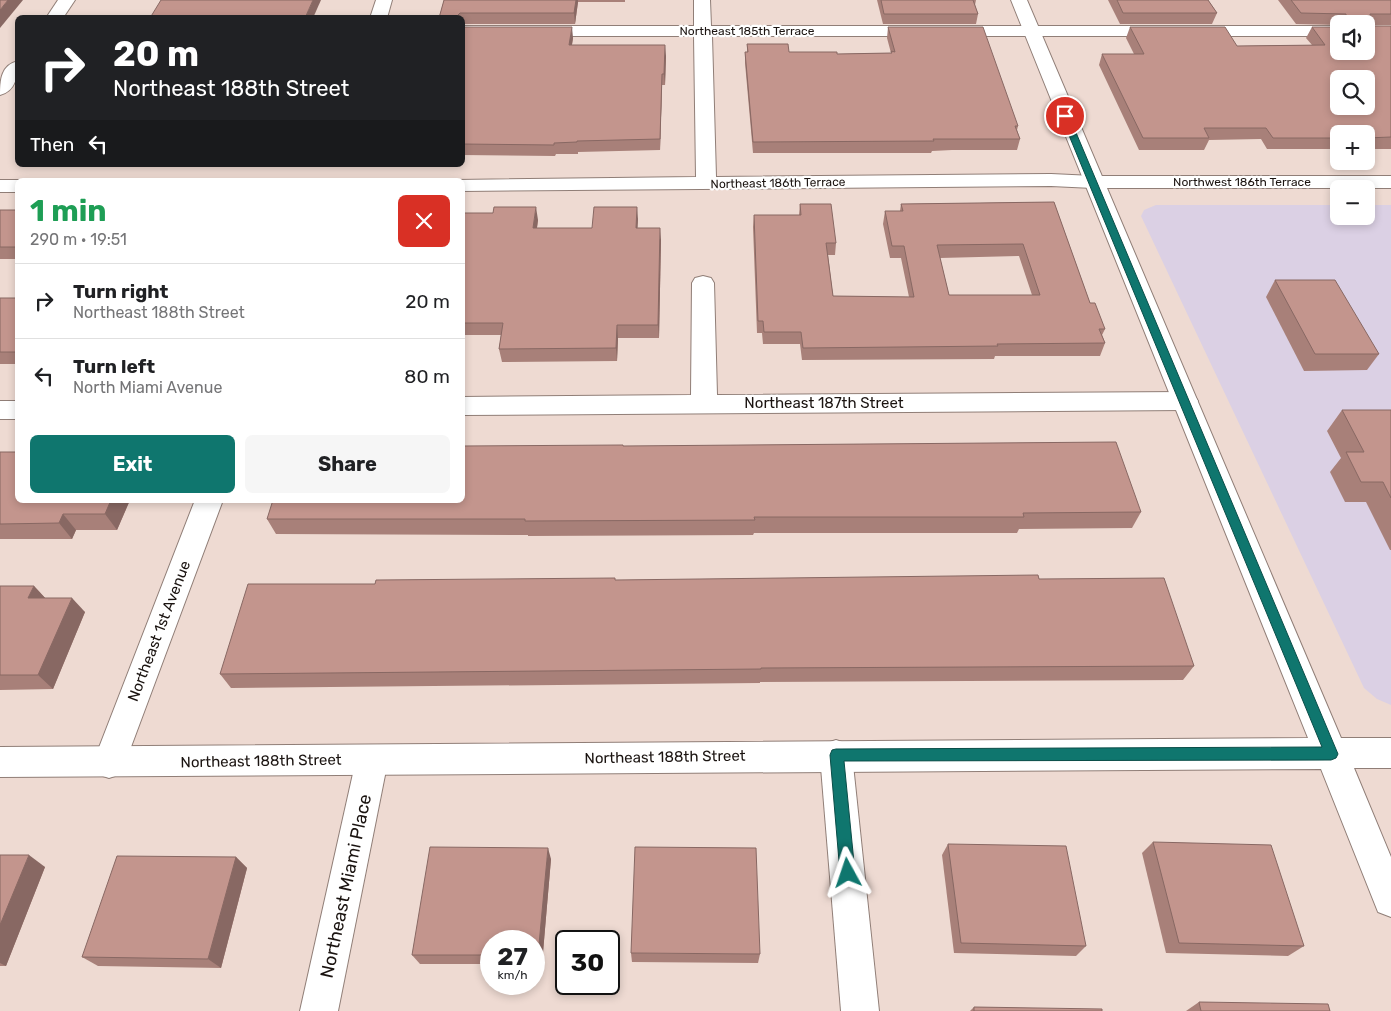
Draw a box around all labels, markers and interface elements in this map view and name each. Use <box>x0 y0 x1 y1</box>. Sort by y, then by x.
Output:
map controls <box>1330 15 1375 225</box>
button: sound <box>1330 15 1375 60</box>
street label: Northeast 185th Terrace <box>680 24 815 38</box>
text: 20 m <box>113 33 199 75</box>
icon: right <box>30 35 95 100</box>
button: search <box>1330 70 1375 115</box>
text: Northeast 188th Street <box>113 75 349 102</box>
pin <box>1044 95 1086 137</box>
icon: arrive <box>1051 102 1079 130</box>
button: + <box>1330 125 1375 170</box>
icon: left <box>84 130 112 158</box>
text: Then <box>30 133 74 156</box>
street label: Northeast 186th Terrace <box>710 175 846 191</box>
street label: Northwest 186th Terrace <box>1173 175 1311 189</box>
button: − <box>1330 180 1375 225</box>
text: 1 min <box>30 193 107 229</box>
button: close <box>398 195 450 247</box>
text: 290 m · 19:51 <box>30 230 127 249</box>
text: Turn right <box>73 280 168 303</box>
icon: right <box>30 287 58 315</box>
text: 20 m <box>405 290 450 313</box>
text: Northeast 188th Street <box>73 303 245 322</box>
text: Turn left <box>73 355 155 378</box>
icon: left <box>30 362 58 390</box>
text: 80 m <box>404 365 450 388</box>
text: North Miami Avenue <box>73 378 222 397</box>
street label: Northeast 187th Street <box>744 394 904 412</box>
button: Exit <box>30 435 235 493</box>
button: Share <box>245 435 450 493</box>
street label: Northeast 1st Avenue <box>124 558 194 704</box>
street label: Northeast 188th Street <box>584 747 746 767</box>
street label: Northeast 188th Street <box>180 751 342 771</box>
street label: Northeast Miami Place <box>316 792 376 980</box>
position arrow <box>821 846 873 898</box>
speed limit sign: 30 <box>555 930 620 995</box>
text: 27 <box>497 942 528 971</box>
text: km/h <box>498 968 527 982</box>

